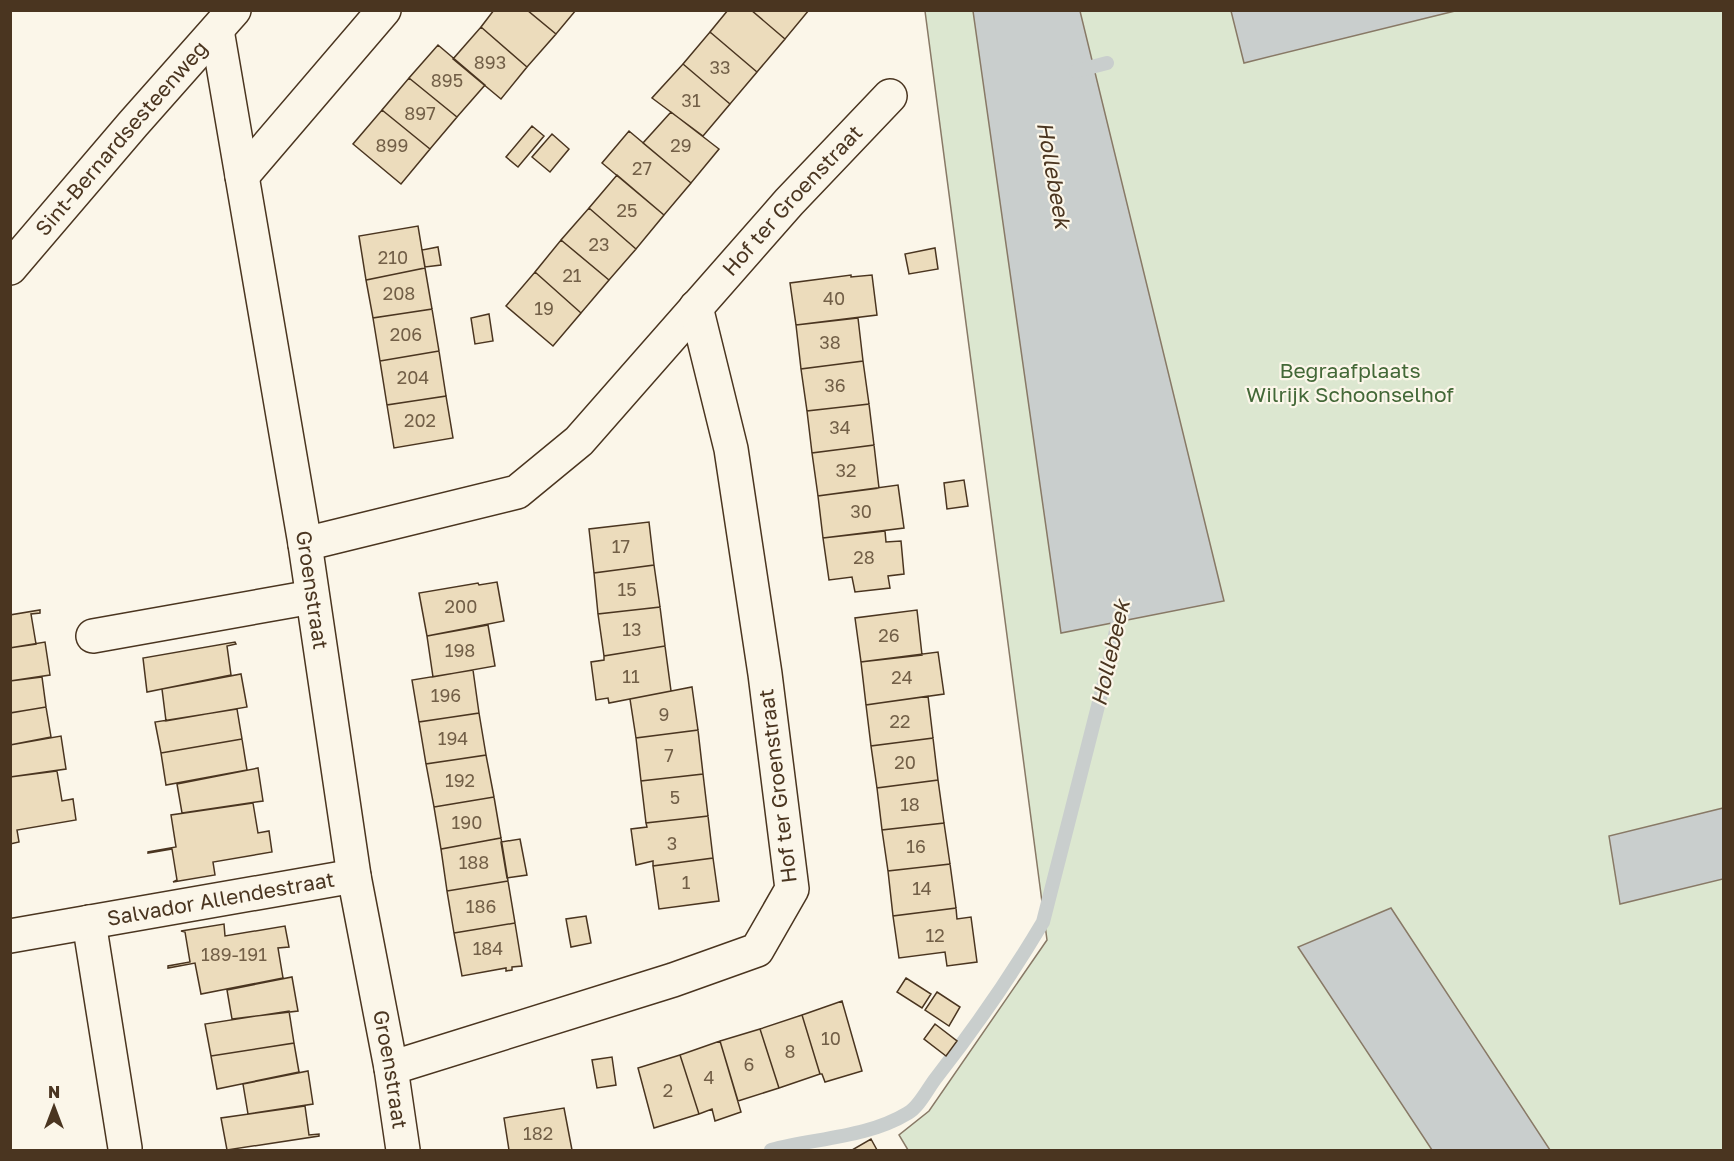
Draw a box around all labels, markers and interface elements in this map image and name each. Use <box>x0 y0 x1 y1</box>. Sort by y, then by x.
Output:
street label: Sint-Bernardsesteenweg <box>29 35 213 241</box>
house number: 893 <box>474 51 506 73</box>
house number: 33 <box>709 56 731 78</box>
house number: 895 <box>431 69 463 91</box>
house number: 31 <box>681 89 701 111</box>
house number: 897 <box>404 102 436 124</box>
street label: Hof ter Groenstraat <box>716 119 867 281</box>
water label: Hollebeek <box>1032 119 1078 233</box>
house number: 899 <box>376 134 408 156</box>
house number: 29 <box>670 134 692 156</box>
house number: 27 <box>632 157 652 179</box>
house number: 25 <box>617 199 637 221</box>
house number: 23 <box>589 233 609 255</box>
house number: 210 <box>378 246 408 268</box>
house number: 21 <box>562 264 582 286</box>
house number: 208 <box>383 282 415 304</box>
house number: 40 <box>823 287 845 309</box>
house number: 19 <box>534 297 554 319</box>
house number: 206 <box>390 323 422 345</box>
house number: 38 <box>819 331 841 353</box>
park label: Begraafplaats Wilrijk Schoonselhof <box>1246 357 1454 407</box>
house number: 204 <box>397 366 429 388</box>
house number: 36 <box>824 374 846 396</box>
house number: 202 <box>404 409 436 431</box>
house number: 34 <box>829 416 851 438</box>
house number: 32 <box>836 459 856 481</box>
house number: 30 <box>850 500 872 522</box>
street label: Groenstraat <box>291 528 334 651</box>
house number: 17 <box>612 535 630 557</box>
house number: 28 <box>853 546 875 568</box>
house number: 15 <box>617 578 637 600</box>
house number: 200 <box>445 595 477 617</box>
water label: Hollebeek <box>1084 595 1135 709</box>
house number: 13 <box>622 618 642 640</box>
house number: 26 <box>878 624 900 646</box>
house number: 198 <box>445 639 475 661</box>
house number: 11 <box>622 665 640 687</box>
house number: 24 <box>891 666 913 688</box>
house number: 196 <box>431 684 461 706</box>
street label: Hof ter Groenstraat <box>752 688 802 885</box>
house number: 9 <box>659 703 669 725</box>
house number: 22 <box>890 710 910 732</box>
house number: 194 <box>438 727 468 749</box>
house number: 7 <box>664 744 674 766</box>
house number: 20 <box>894 751 916 773</box>
house number: 192 <box>445 769 475 791</box>
house number: 5 <box>670 786 680 808</box>
house number: 18 <box>900 793 920 815</box>
house number: 190 <box>452 811 482 833</box>
house number: 3 <box>667 832 677 854</box>
house number: 16 <box>906 835 926 857</box>
house number: 188 <box>459 851 489 873</box>
street label: Salvador Allendestraat <box>105 866 336 931</box>
house number: 1 <box>682 871 691 893</box>
house number: 14 <box>912 877 932 899</box>
house number: 186 <box>466 895 496 917</box>
house number: 12 <box>925 924 945 946</box>
house number: 184 <box>473 937 503 959</box>
house number: 189-191 <box>201 943 267 965</box>
street label: Groenstraat <box>368 1008 414 1130</box>
house number: 10 <box>821 1027 841 1049</box>
house number: 8 <box>785 1040 795 1062</box>
house number: 6 <box>744 1053 754 1075</box>
house number: 4 <box>704 1066 715 1088</box>
north arrow <box>24 1077 84 1137</box>
house number: 2 <box>663 1079 673 1101</box>
text: N <box>48 1082 60 1102</box>
house number: 182 <box>523 1122 553 1144</box>

